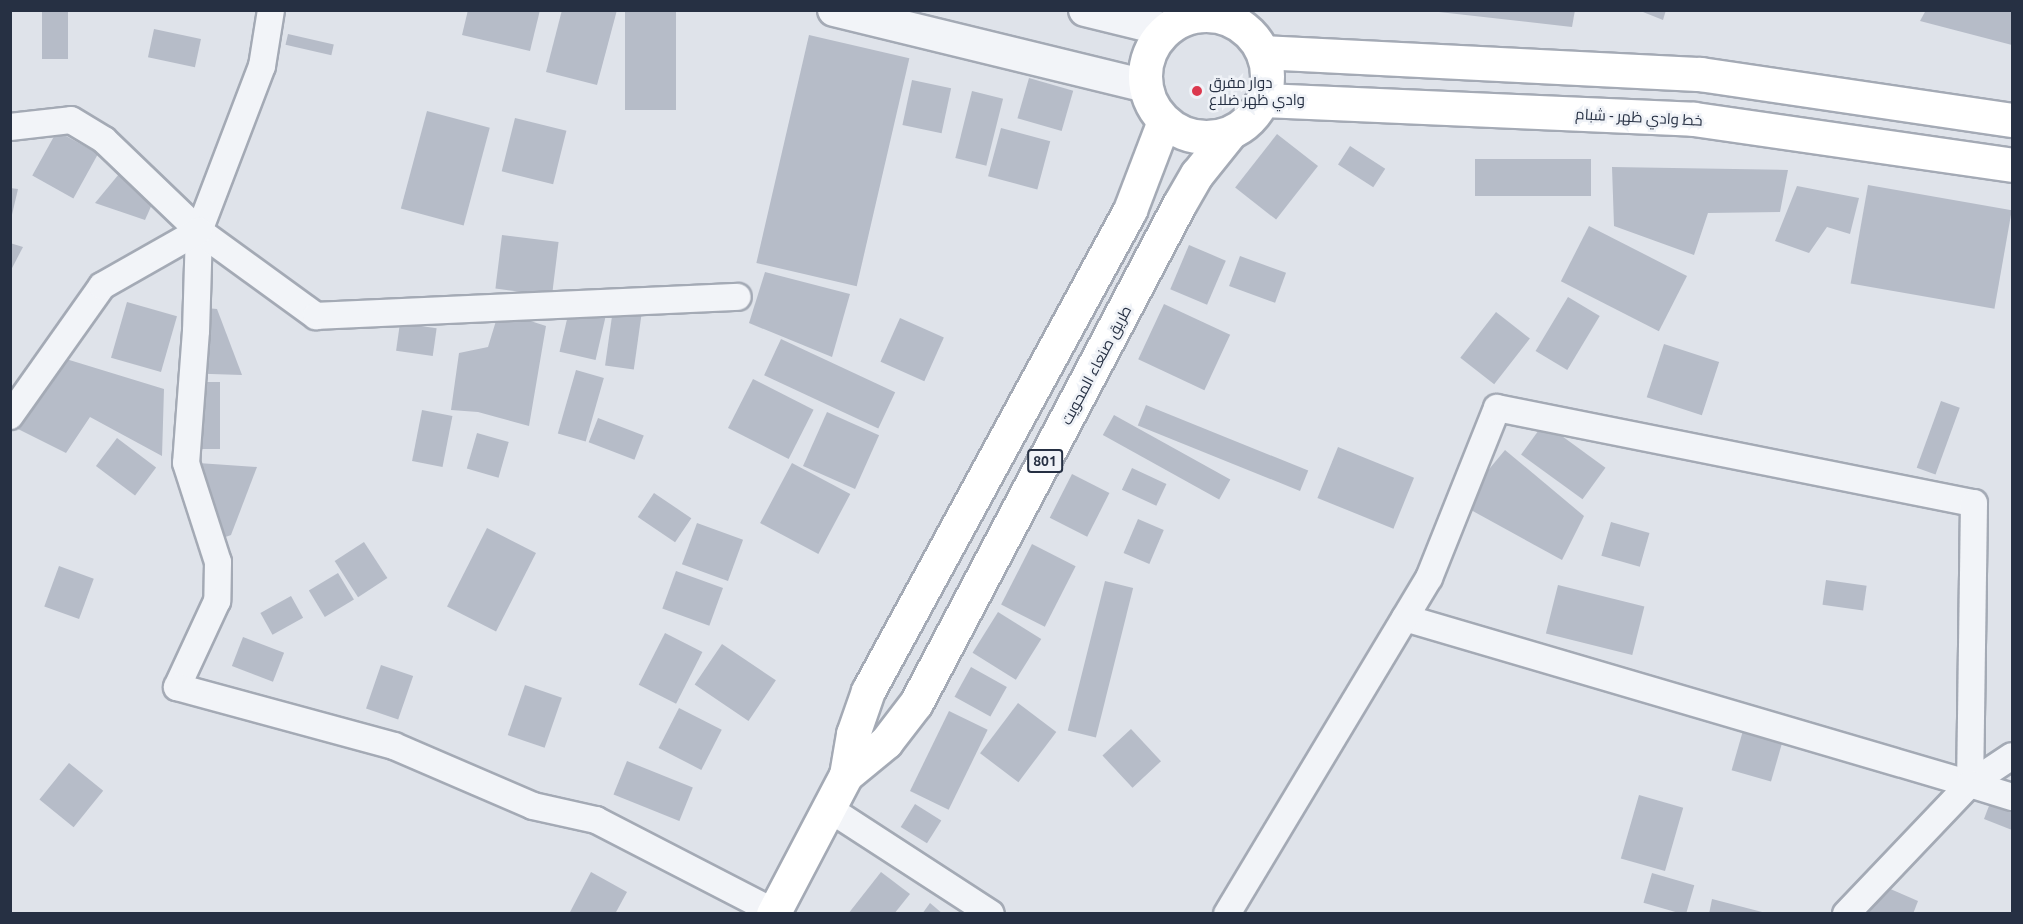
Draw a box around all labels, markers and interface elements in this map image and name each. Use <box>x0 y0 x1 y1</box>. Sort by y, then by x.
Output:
place label: دوار مفرق وادي ظهر ضلاع <box>1209 73 1305 108</box>
marker: دوار مفرق وادي ظهر ضلاع <box>1190 84 1204 98</box>
street label: خط وادي ظهر - شبام <box>1575 105 1703 129</box>
street label: طريق صنعاء المحويت <box>1057 302 1135 428</box>
road number: 801 <box>1027 450 1063 472</box>

